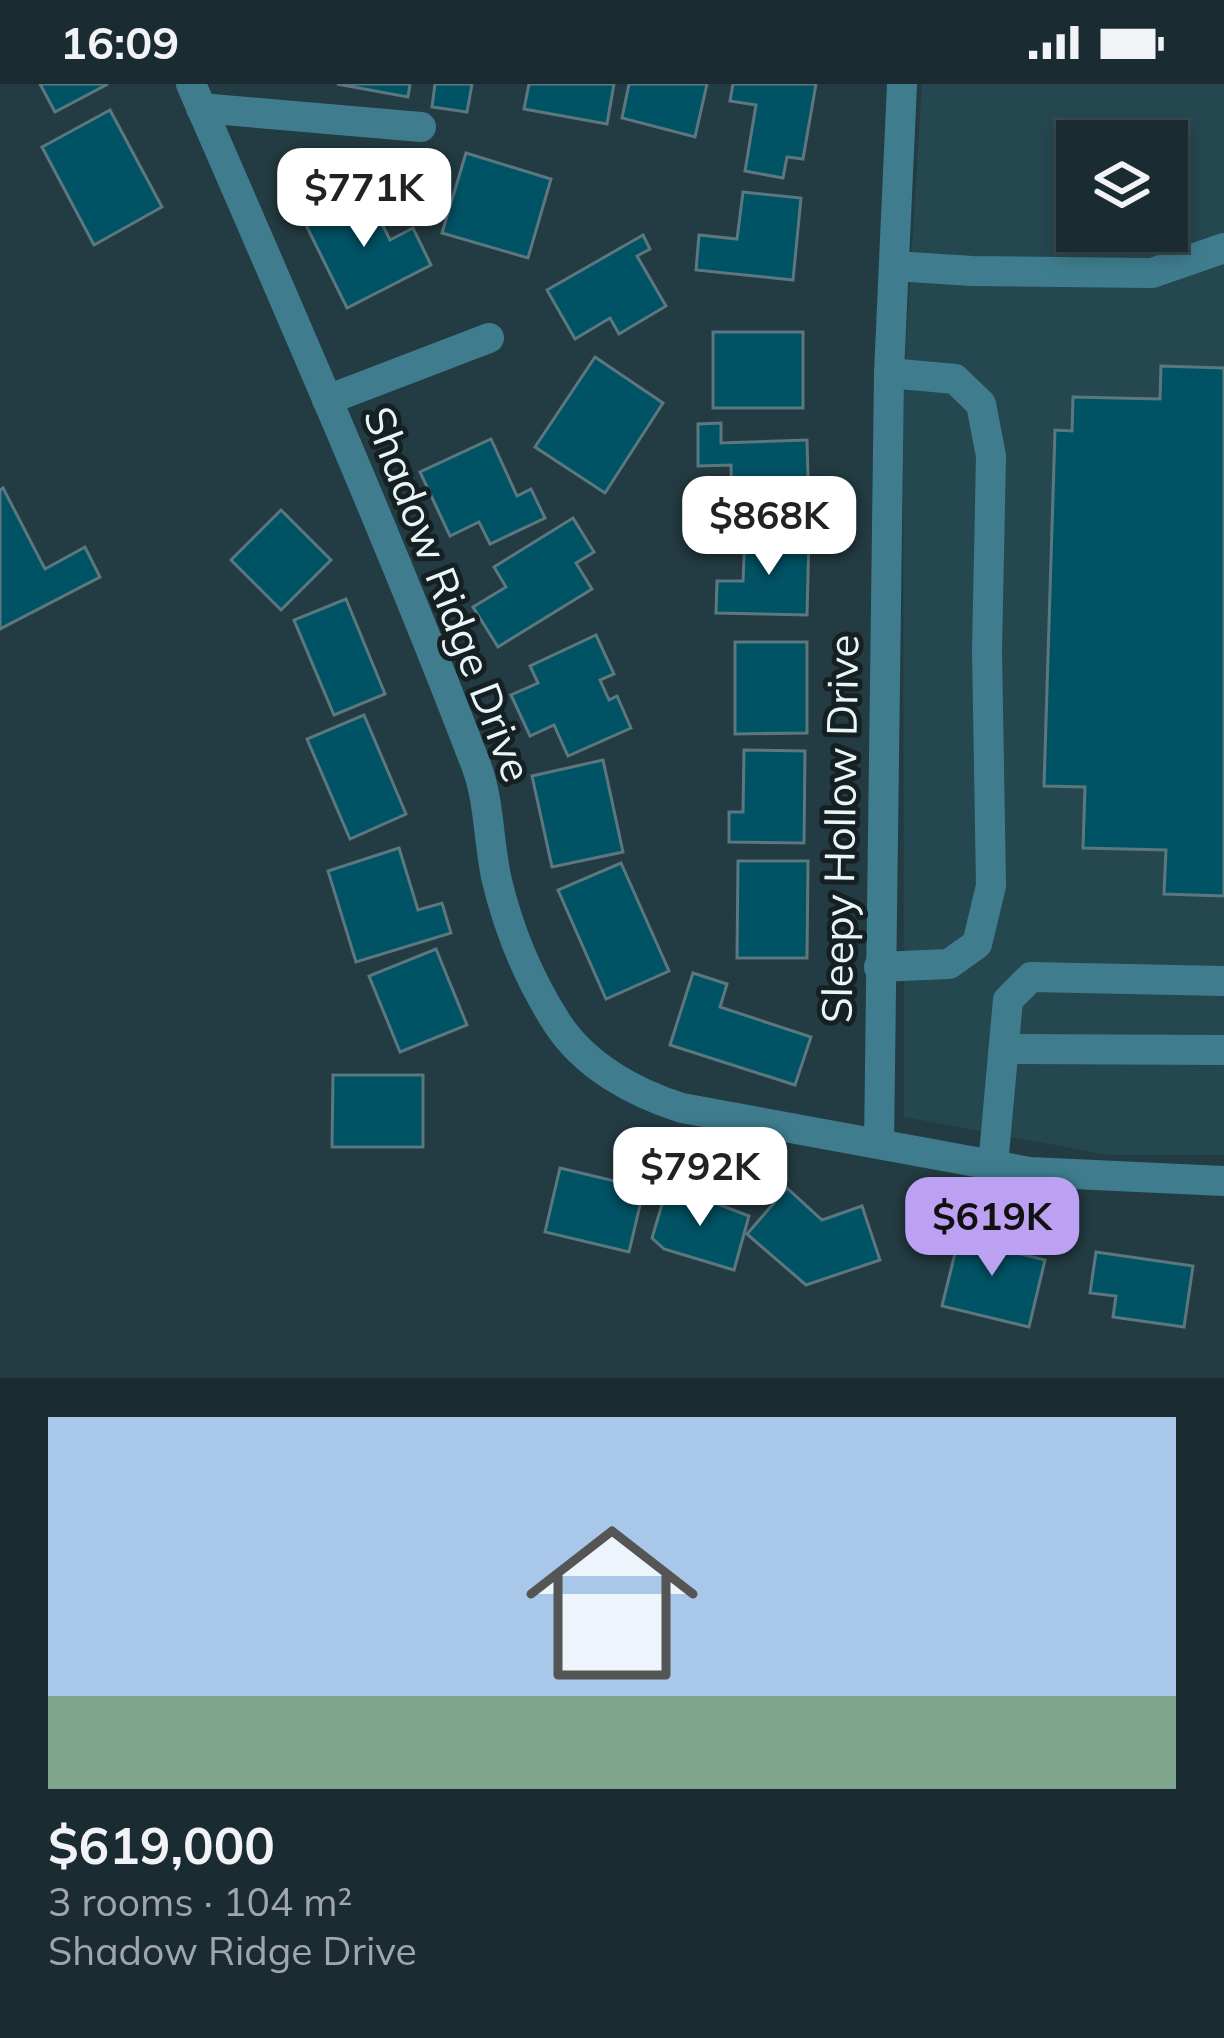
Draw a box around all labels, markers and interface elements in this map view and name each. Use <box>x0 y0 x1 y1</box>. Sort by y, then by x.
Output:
text: 16:09 <box>60 14 179 70</box>
map controls <box>1056 120 1188 252</box>
button: layers <box>1056 120 1188 252</box>
pin: $771K <box>280 148 448 250</box>
text: $771K <box>304 162 424 211</box>
street label: Shadow Ridge Drive <box>353 399 544 789</box>
pin: $868K <box>685 476 853 578</box>
text: $868K <box>709 490 829 539</box>
street label: Sleepy Hollow Drive <box>810 634 869 1024</box>
pin: $792K <box>616 1127 784 1229</box>
text: $792K <box>640 1141 760 1190</box>
pin: $619K <box>908 1177 1076 1279</box>
text: $619K <box>932 1191 1052 1240</box>
icon: home <box>504 1495 720 1711</box>
text: $619,000 <box>48 1813 275 1877</box>
text: 3 rooms · 104 m² <box>48 1877 352 1926</box>
text: Shadow Ridge Drive <box>48 1926 417 1975</box>

